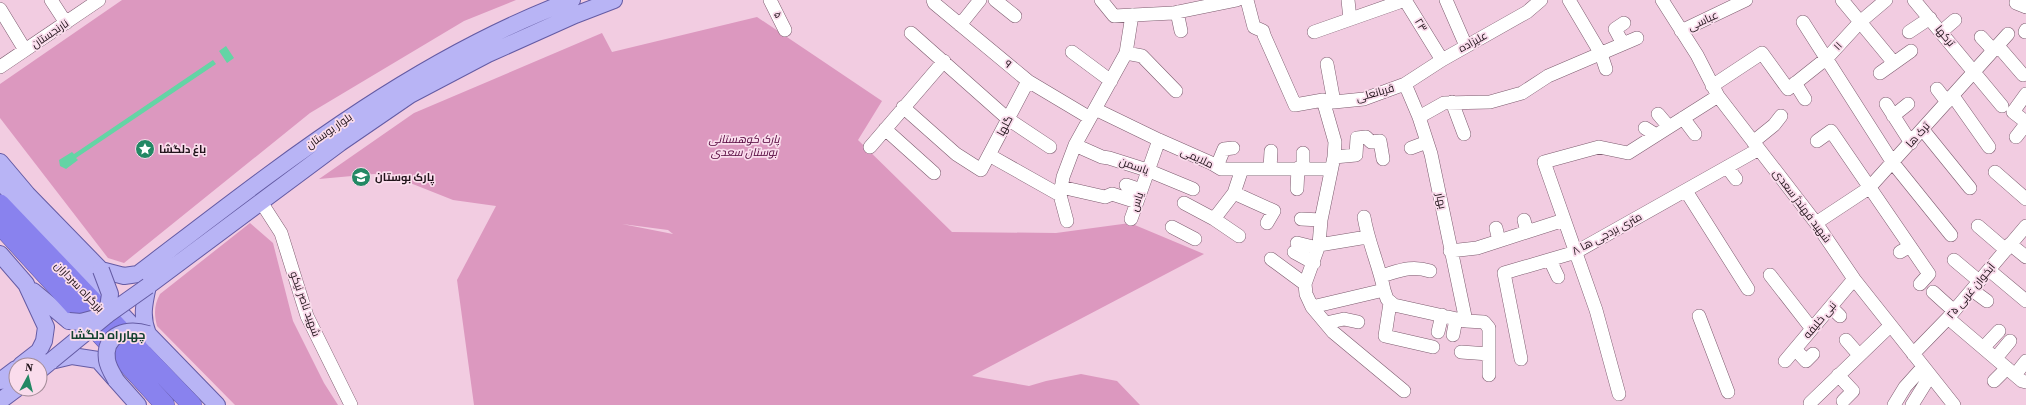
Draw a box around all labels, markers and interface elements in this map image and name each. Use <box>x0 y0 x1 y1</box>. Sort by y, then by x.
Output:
street label: عباسی <box>1685 7 1721 35</box>
street label: ۵ <box>770 9 786 21</box>
street label: ۲۳ <box>1411 15 1431 35</box>
street label: نارنجستان <box>28 16 72 52</box>
street label: ترکها <box>1932 22 1958 50</box>
street label: علیزاده <box>1456 28 1490 56</box>
street label: ۱۱ <box>1830 38 1846 54</box>
street label: ۹ <box>1001 56 1015 72</box>
street label: قربانعلی <box>1354 80 1396 106</box>
street label: بلوار بوستان <box>303 110 355 152</box>
street label: گلها <box>993 113 1017 139</box>
street label: ترک ها <box>1903 119 1933 151</box>
park label: پارک کوهستانی بوستان سعدی <box>709 132 780 160</box>
place icon: باغ دلگشا <box>134 138 156 160</box>
place label: باغ دلگشا <box>159 142 206 157</box>
street label: ملایمی <box>1178 144 1216 172</box>
street label: یاسمن <box>1117 154 1151 178</box>
school or university icon: پارک بوستان <box>350 166 372 188</box>
street label: شهید فهندژ سعدی <box>1769 166 1835 246</box>
place label: پارک بوستان <box>375 170 434 186</box>
street label: یاس <box>1127 190 1147 214</box>
street label: بهار <box>1432 190 1450 211</box>
street label: ۸ متری بردجی ها <box>1569 209 1645 259</box>
street label: بزرگراه سرداران <box>51 258 107 316</box>
street label: آبخوان غربی ۲۵ <box>1943 260 1999 322</box>
street label: شهید ناصر نیکو <box>286 269 324 339</box>
street label: نبی خلیفه <box>1800 298 1840 342</box>
district label: چهارراه دلگشا <box>70 327 146 344</box>
north arrow <box>8 357 48 397</box>
text: N <box>24 360 34 376</box>

